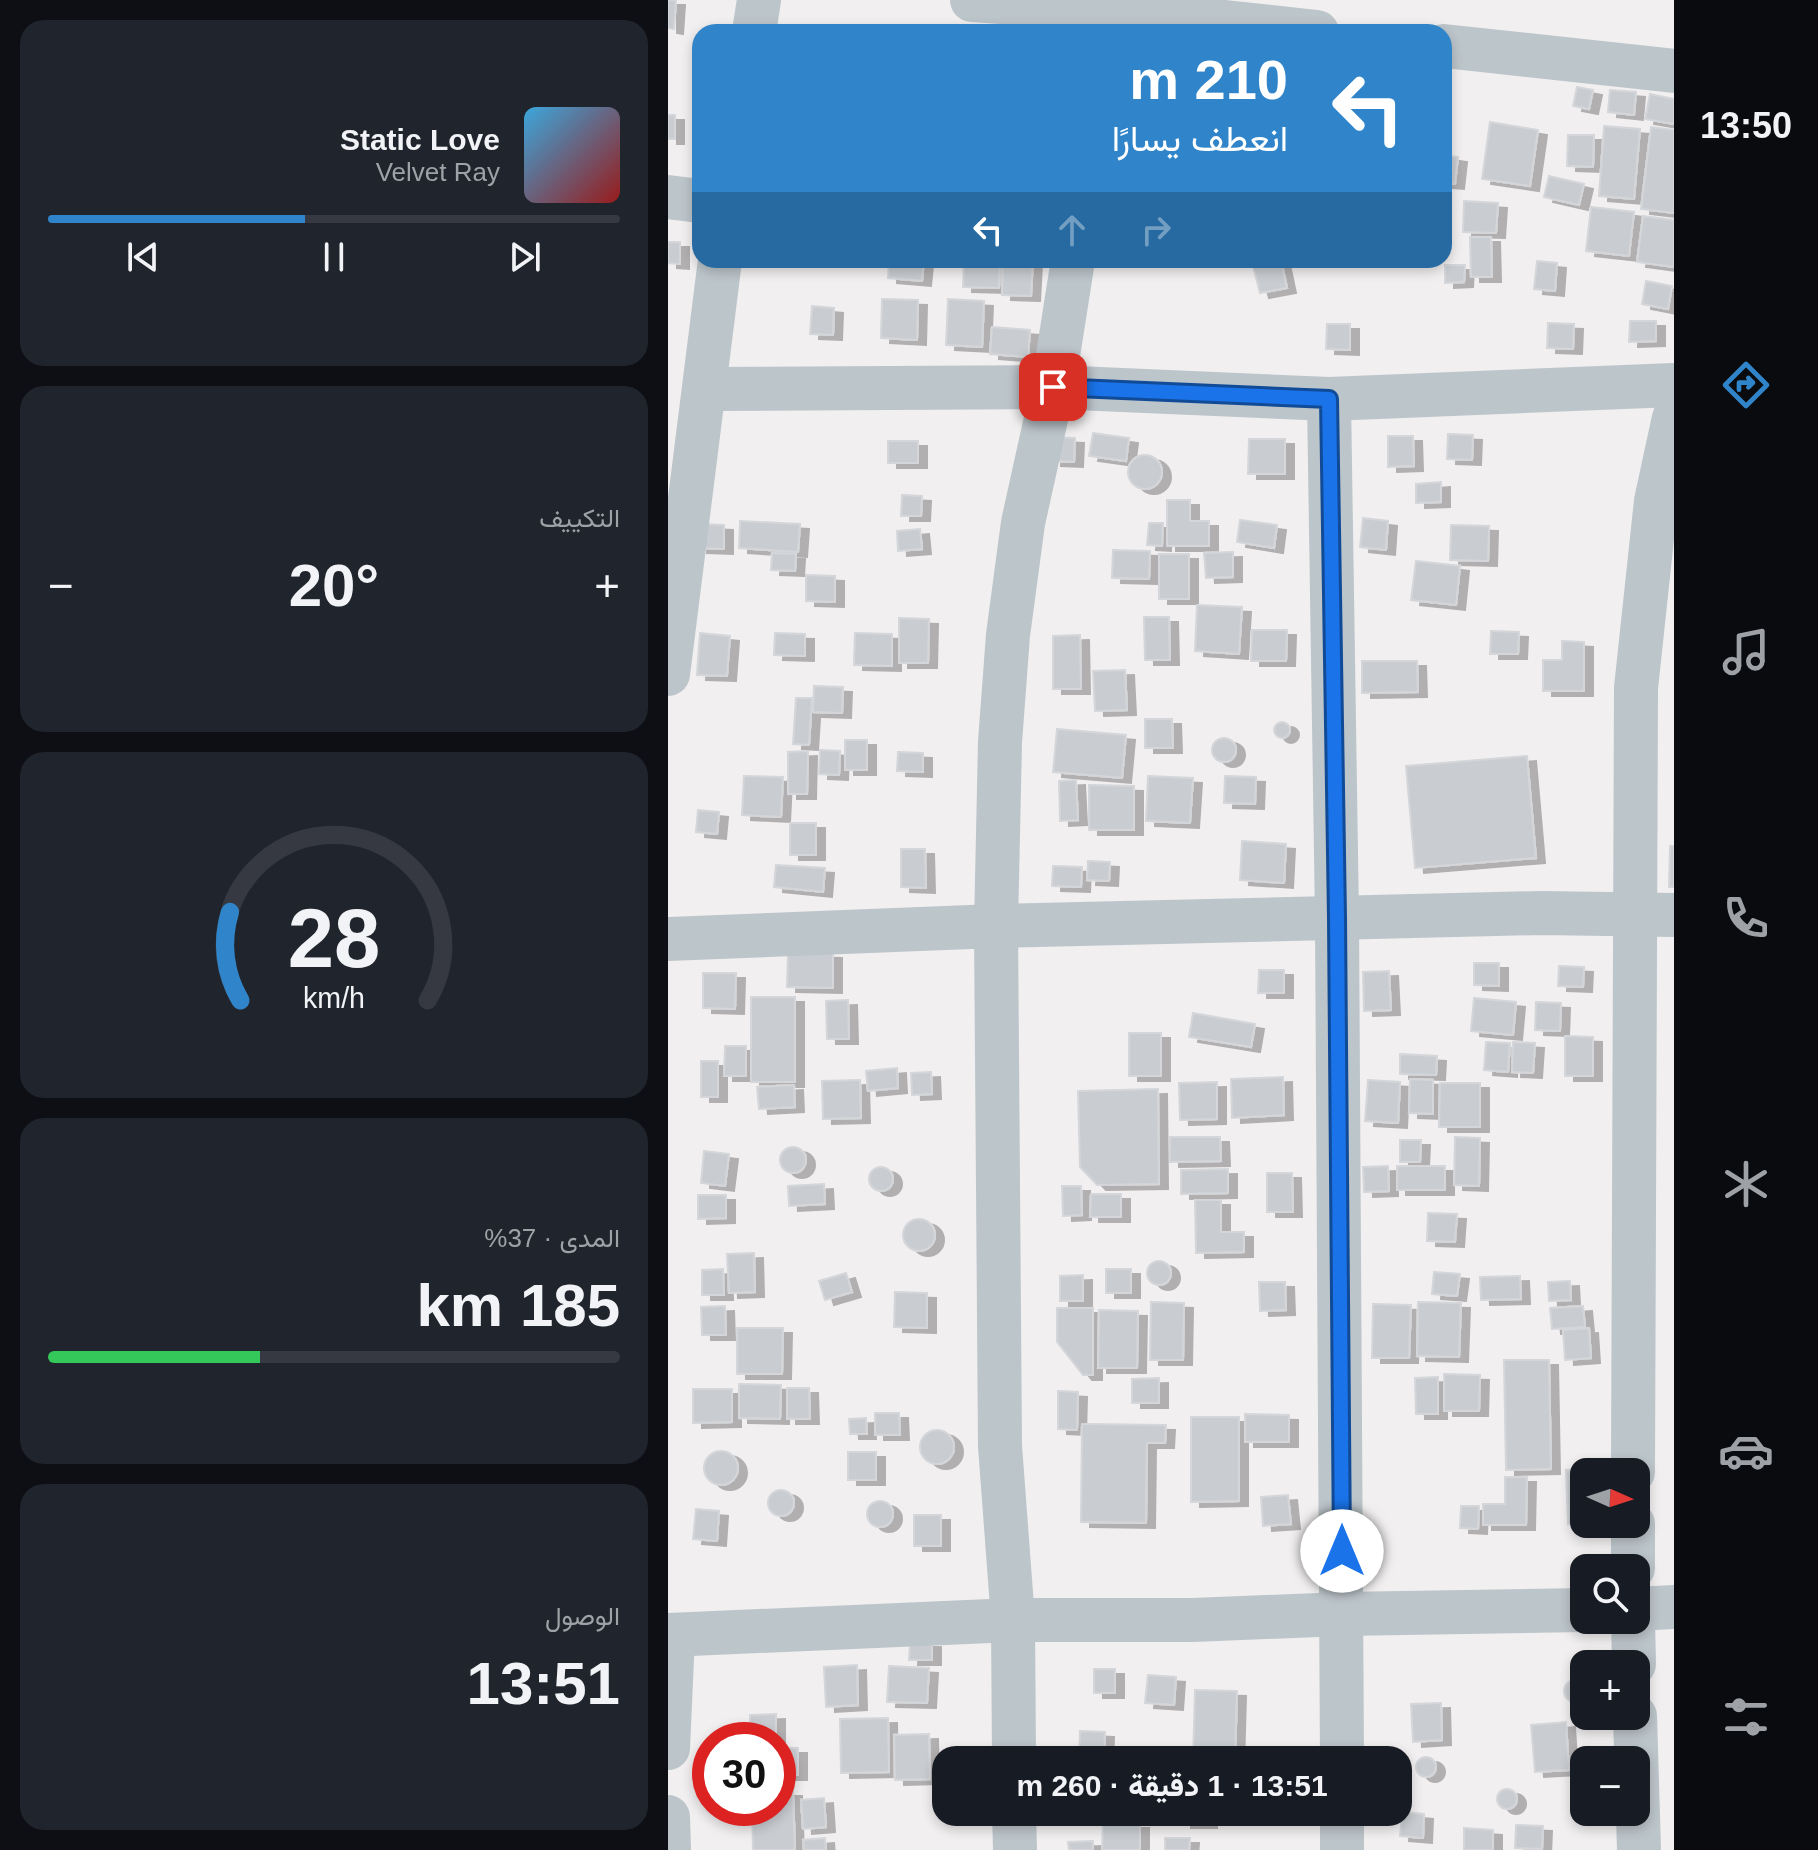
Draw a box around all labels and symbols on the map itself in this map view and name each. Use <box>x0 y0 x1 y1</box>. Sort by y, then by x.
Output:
pin <box>1019 353 1087 421</box>
north arrow <box>1570 1458 1650 1538</box>
position arrow <box>1300 1509 1384 1593</box>
speed limit sign: 30 <box>692 1722 796 1826</box>

